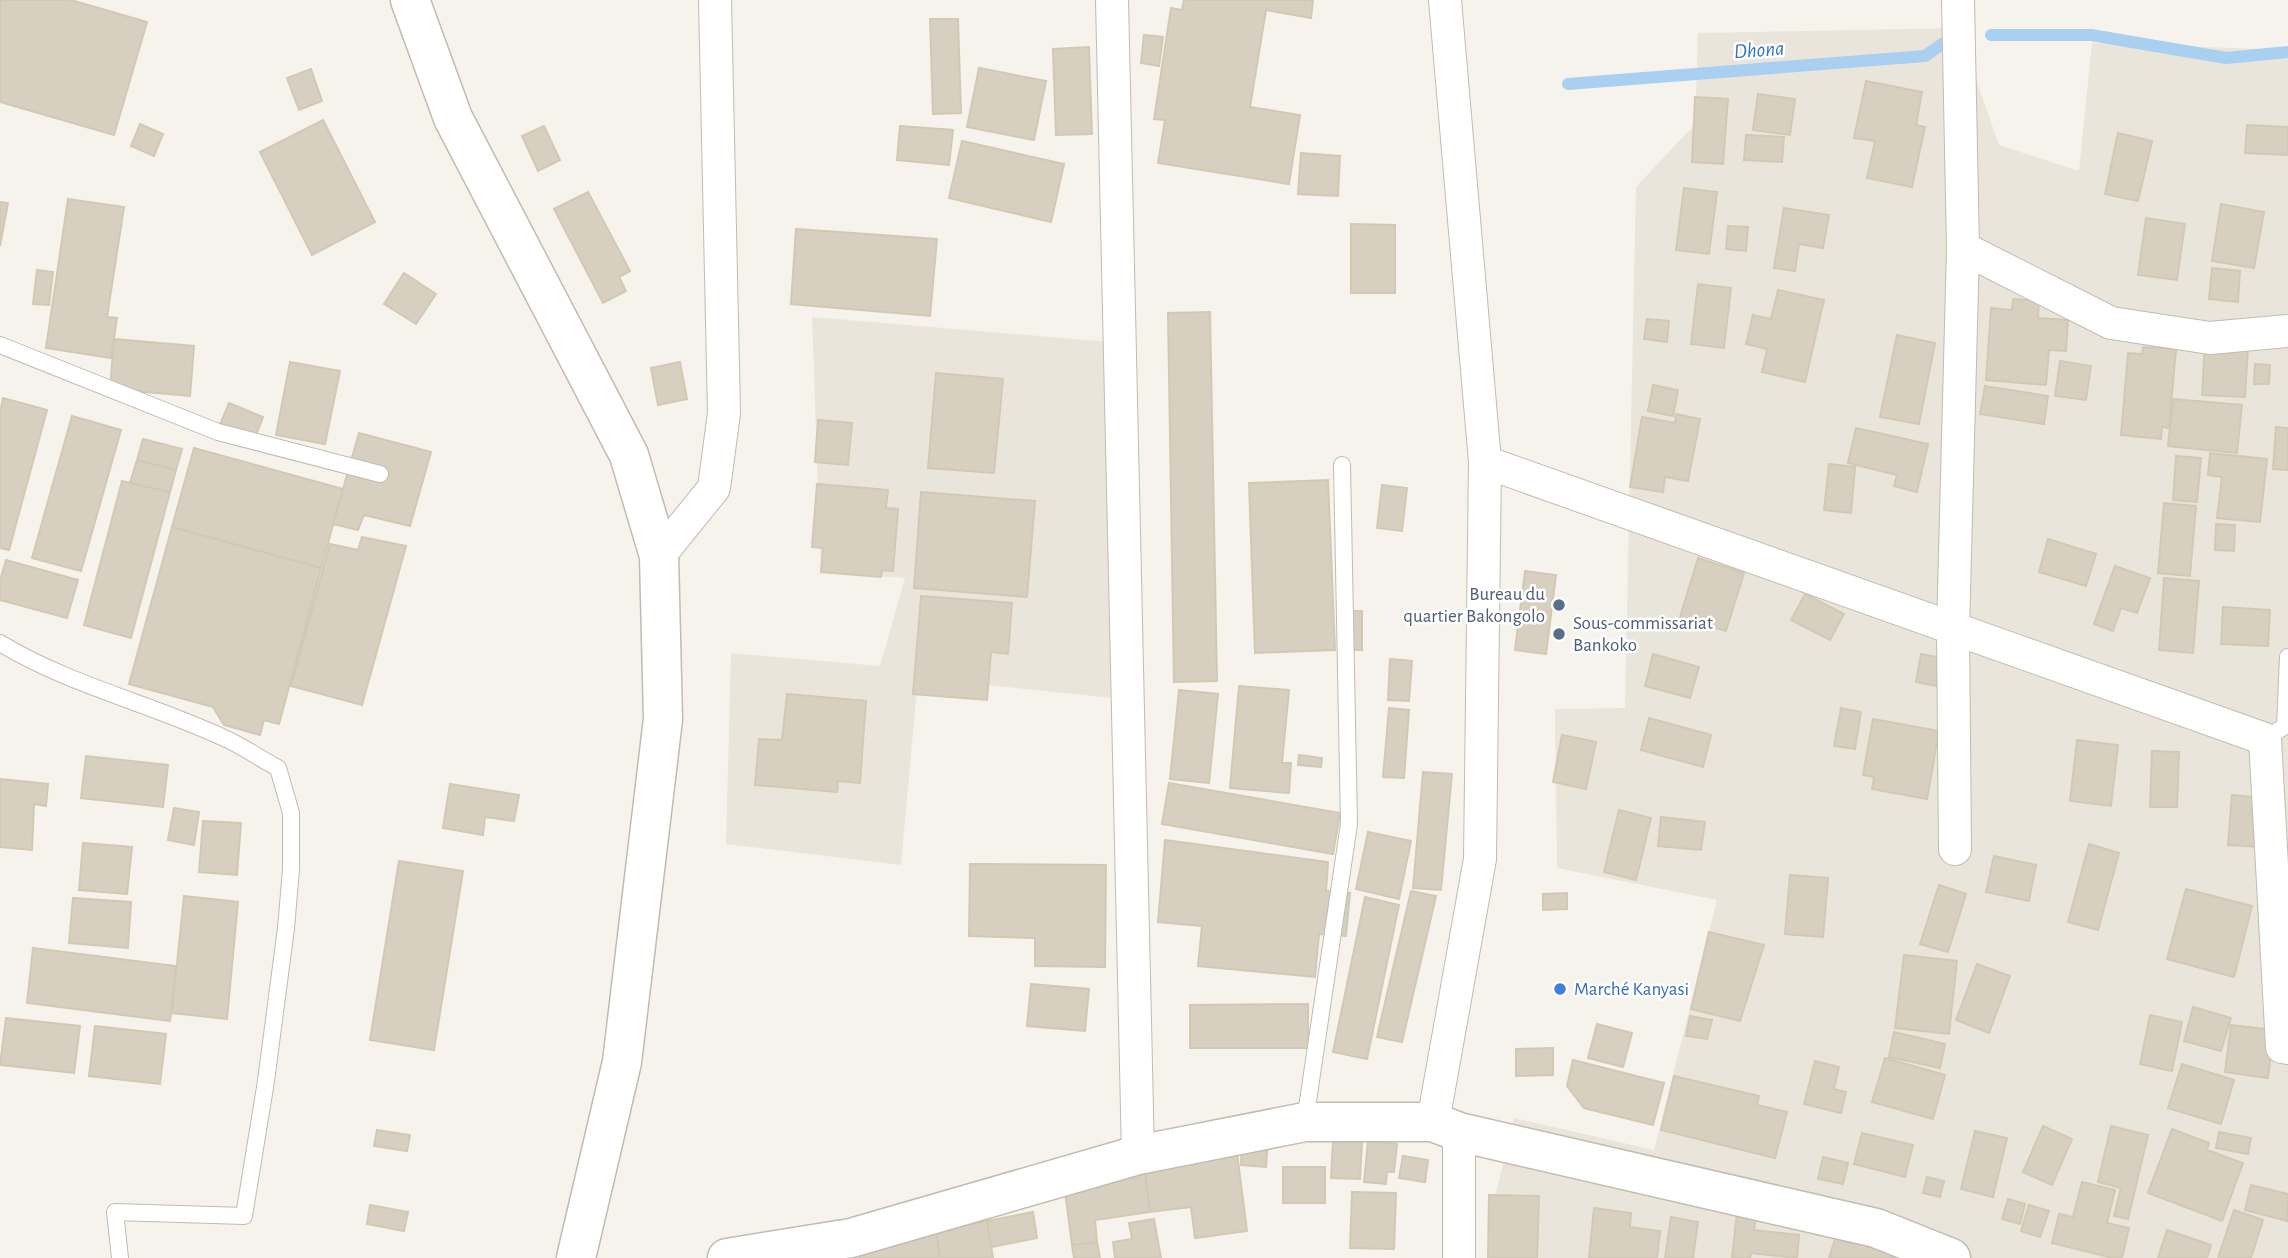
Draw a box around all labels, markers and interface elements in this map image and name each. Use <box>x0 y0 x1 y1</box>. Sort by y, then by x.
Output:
water label: Dhona <box>1733 38 1785 62</box>
place label: Bureau du quartier Bakongolo <box>1403 585 1545 626</box>
marker: Bureau du quartier Bakongolo <box>1551 597 1567 613</box>
place label: Sous-commissariat Bankoko <box>1573 614 1713 655</box>
marker: Sous-commissariat Bankoko <box>1551 626 1567 642</box>
place label: Marché Kanyasi <box>1574 980 1689 999</box>
marker: Marché Kanyasi <box>1552 981 1568 997</box>

